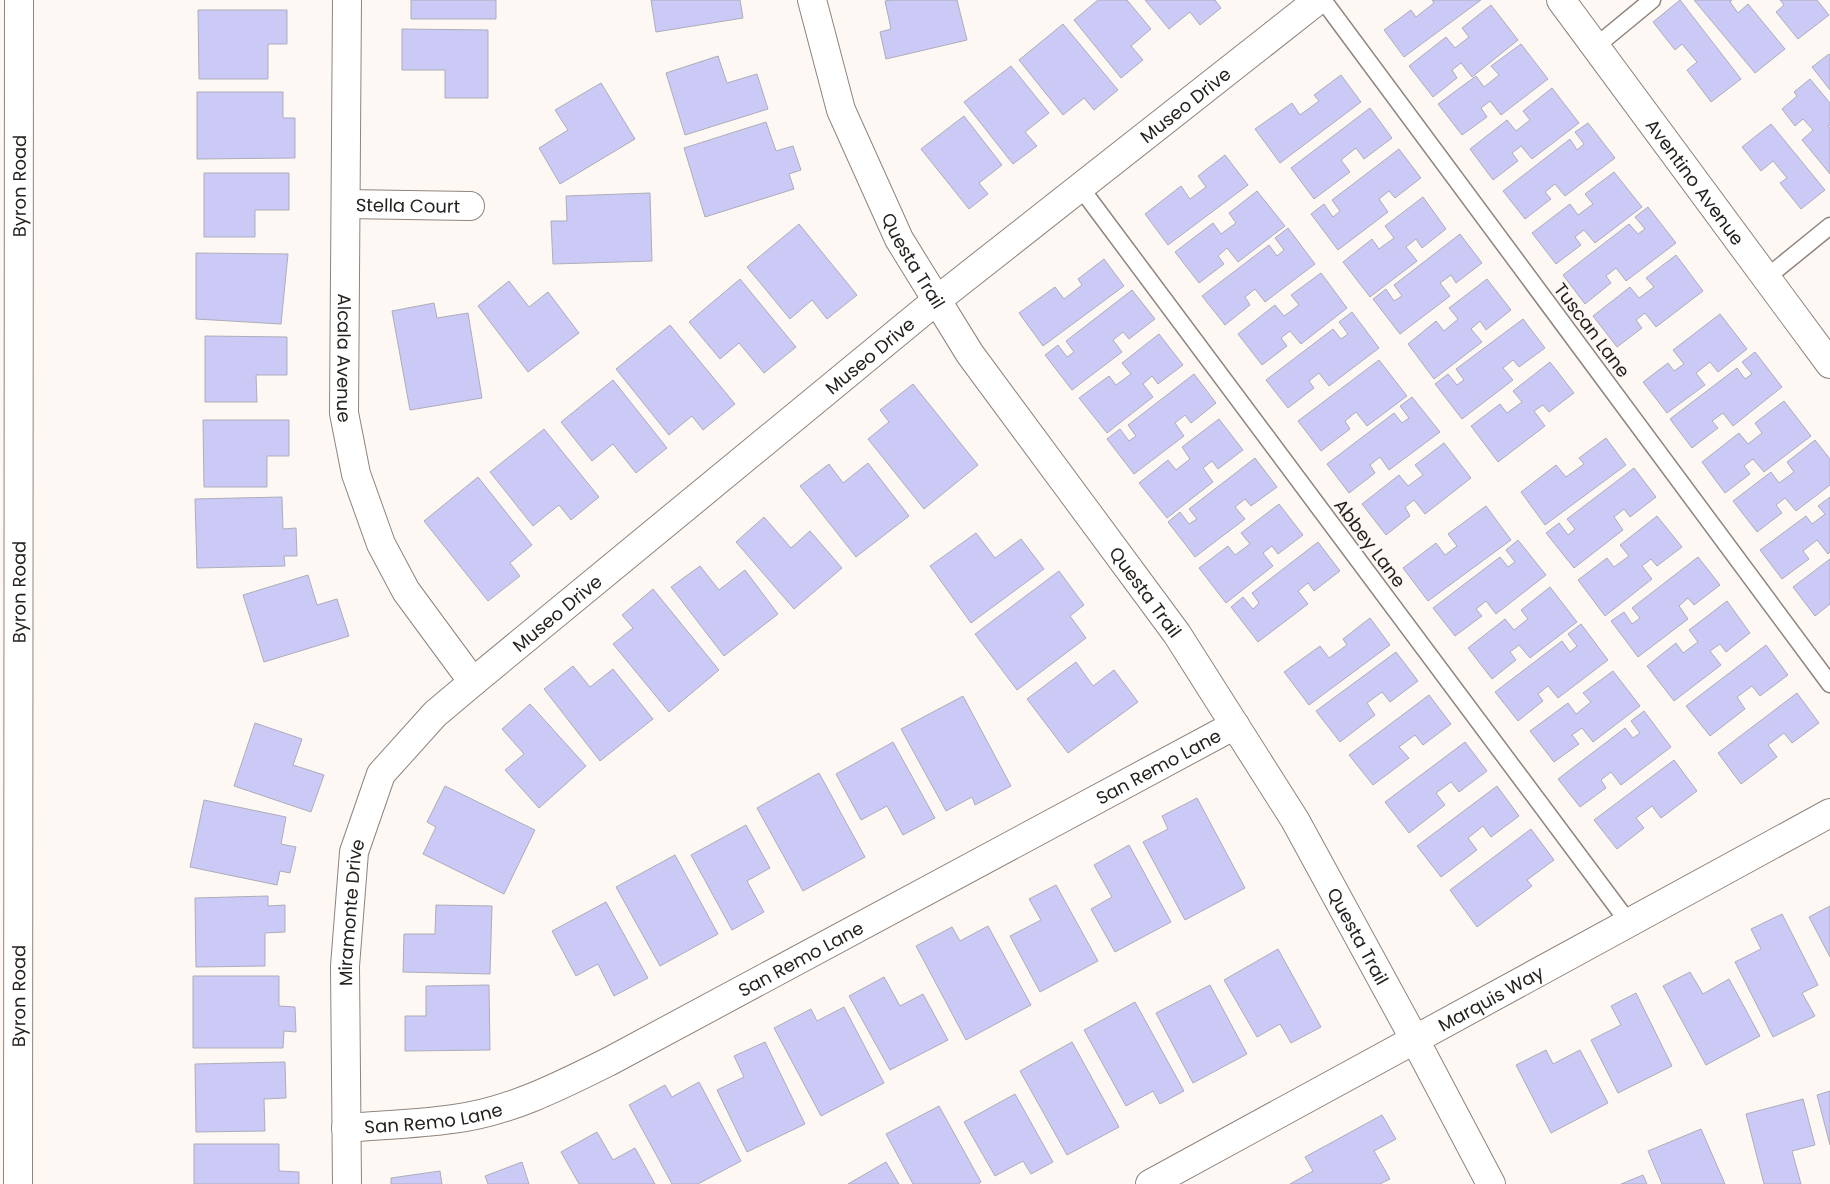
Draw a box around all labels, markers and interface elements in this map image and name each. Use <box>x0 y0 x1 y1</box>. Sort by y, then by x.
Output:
street label: Museo Drive <box>1134 61 1236 148</box>
street label: Aventino Avenue <box>1640 113 1750 250</box>
street label: Byron Road <box>6 135 31 237</box>
street label: Stella Court <box>356 192 460 218</box>
street label: Questa Trail <box>876 208 951 313</box>
street label: Tuscan Lane <box>1548 277 1636 383</box>
street label: Alcala Avenue <box>331 294 358 425</box>
street label: Museo Drive <box>820 311 920 400</box>
street label: Abbey Lane <box>1328 493 1412 593</box>
street label: Byron Road <box>6 541 31 643</box>
street label: Questa Trail <box>1104 541 1188 642</box>
street label: Museo Drive <box>507 569 607 657</box>
street label: San Remo Lane <box>1091 722 1225 810</box>
street label: Miramonte Drive <box>333 835 370 986</box>
street label: Questa Trail <box>1322 883 1395 989</box>
street label: San Remo Lane <box>734 915 868 1002</box>
street label: Byron Road <box>6 945 31 1047</box>
street label: Marquis Way <box>1433 959 1548 1037</box>
street label: San Remo Lane <box>364 1096 505 1139</box>

